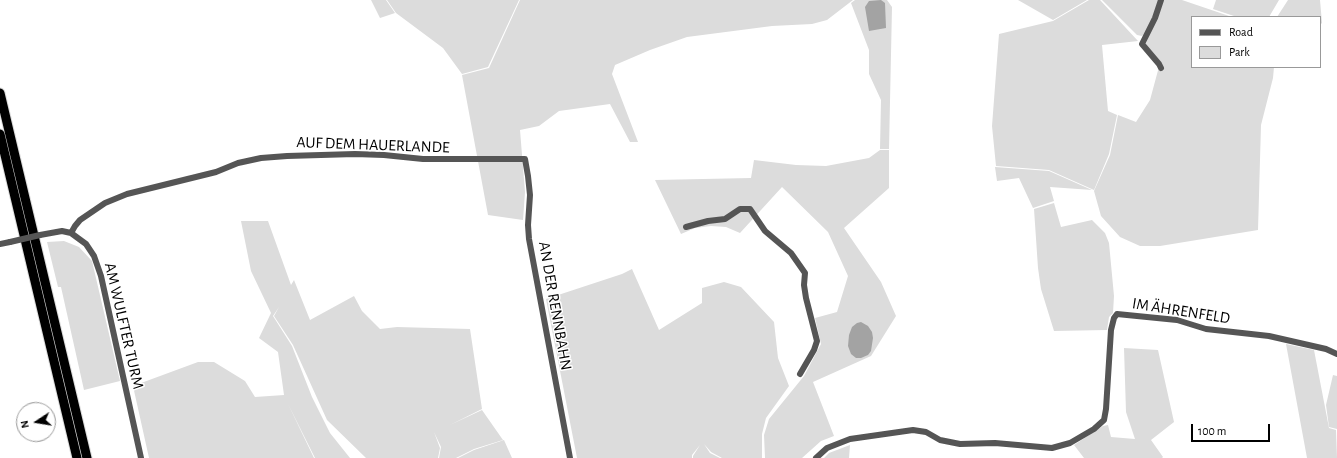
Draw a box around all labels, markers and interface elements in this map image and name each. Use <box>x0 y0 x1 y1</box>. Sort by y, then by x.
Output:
legend <box>1191 16 1321 68</box>
text: Road <box>1229 26 1253 38</box>
text: Park <box>1229 46 1250 58</box>
street label: AUF DEM HAUERLANDE <box>296 133 450 157</box>
street label: AN DER RENNBAHN <box>534 240 576 372</box>
street label: AM WULFTER TURM <box>100 261 148 391</box>
street label: IM ÄHRENFELD <box>1131 294 1231 328</box>
north arrow <box>16 402 56 442</box>
scale bar <box>1193 416 1272 442</box>
text: N <box>19 420 31 429</box>
text: 100 m <box>1198 425 1226 437</box>

